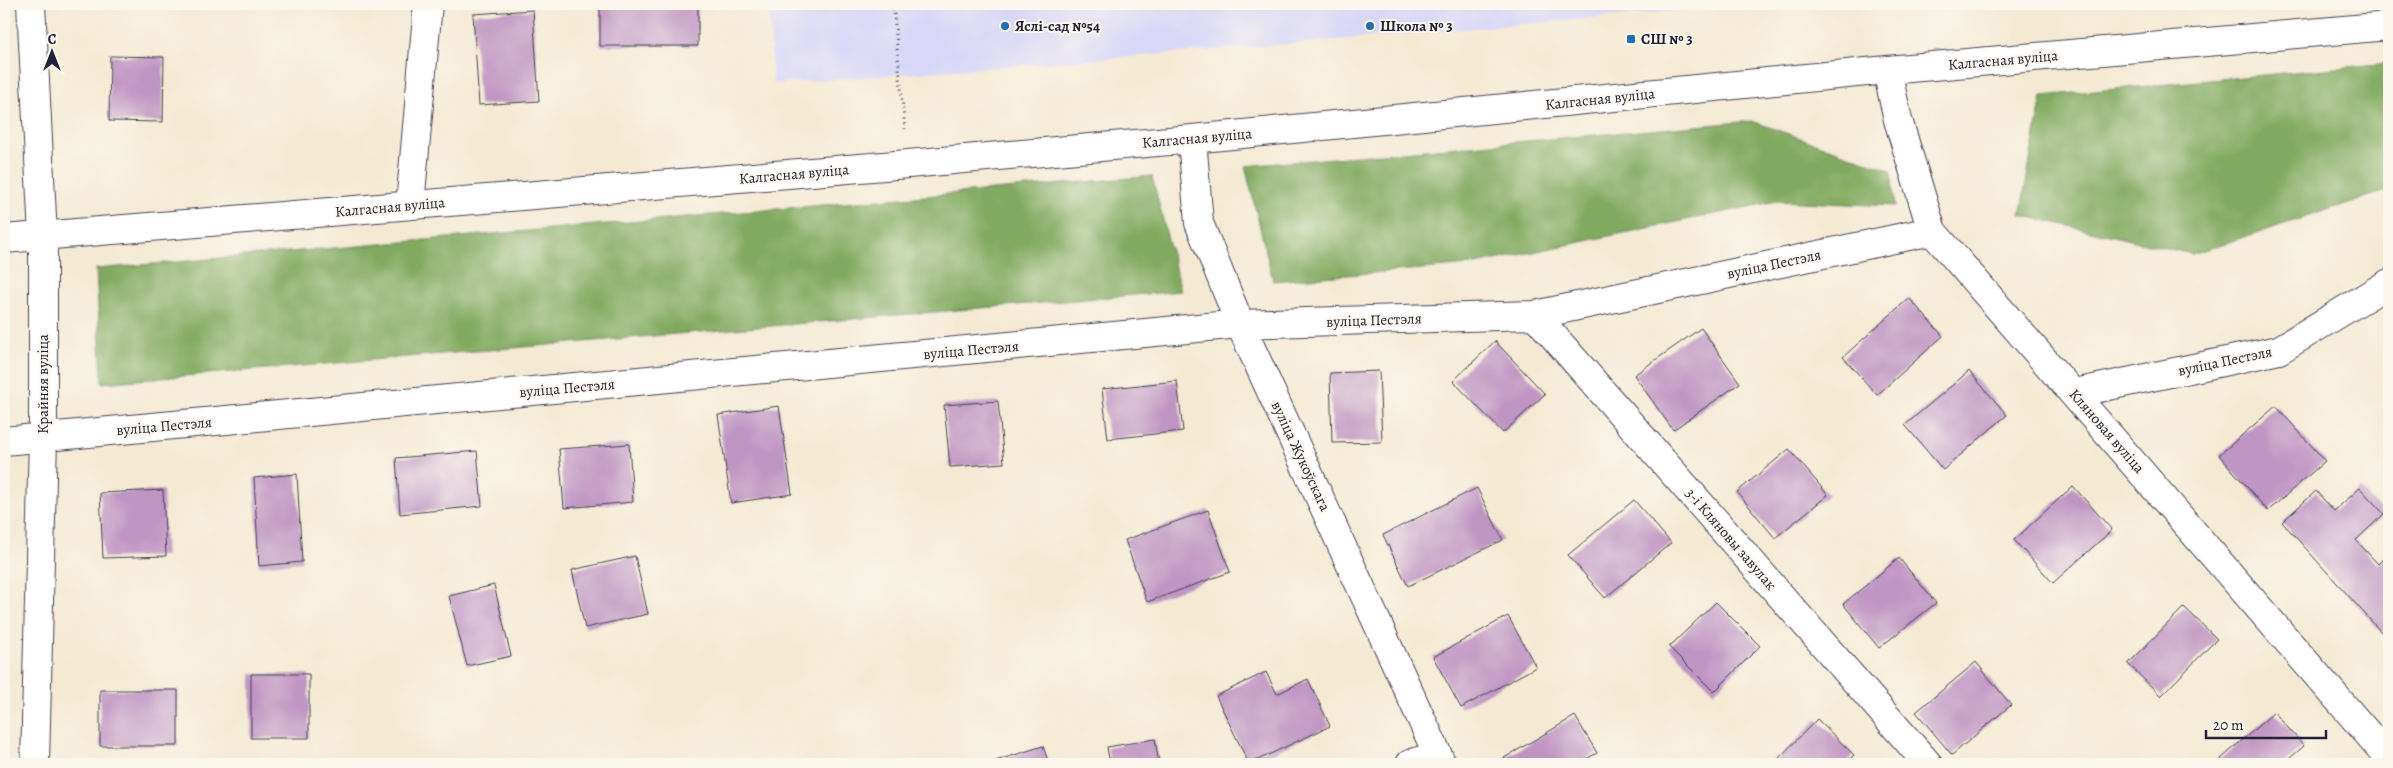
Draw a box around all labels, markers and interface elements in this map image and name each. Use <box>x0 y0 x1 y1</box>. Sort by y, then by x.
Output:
place label: Яслі-сад №54 <box>1015 16 1100 36</box>
place label: Школа № 3 <box>1380 16 1453 36</box>
marker: Яслі-сад №54 <box>999 20 1011 32</box>
marker: Школа № 3 <box>1364 20 1376 32</box>
north arrow <box>28 28 78 78</box>
place label: СШ № 3 <box>1641 29 1693 49</box>
text: С <box>48 30 57 49</box>
marker: СШ № 3 <box>1625 33 1637 45</box>
street label: Калгасная вуліца <box>1947 45 2059 75</box>
street label: Калгасная вуліца <box>1544 83 1656 115</box>
street label: Калгасная вуліца <box>1141 123 1253 153</box>
street label: Калгасная вуліца <box>738 159 850 189</box>
street label: Калгасная вуліца <box>334 192 446 222</box>
street label: вуліца Пестэля <box>1725 244 1823 284</box>
street label: вуліца Пестэля <box>1326 308 1422 332</box>
street label: Крайняя вуліца <box>33 334 53 434</box>
street label: вуліца Пестэля <box>922 336 1020 364</box>
street label: вуліца Пестэля <box>2176 341 2274 381</box>
street label: вуліца Пестэля <box>518 374 616 402</box>
street label: Кляновая вуліца <box>2065 385 2149 478</box>
street label: вуліца Жукоўскага <box>1267 398 1335 514</box>
street label: вуліца Пестэля <box>115 412 213 440</box>
street label: 3-і Кляновы завулак <box>1681 484 1781 594</box>
scale bar <box>2206 708 2326 740</box>
text: 20 m <box>2213 715 2244 735</box>

